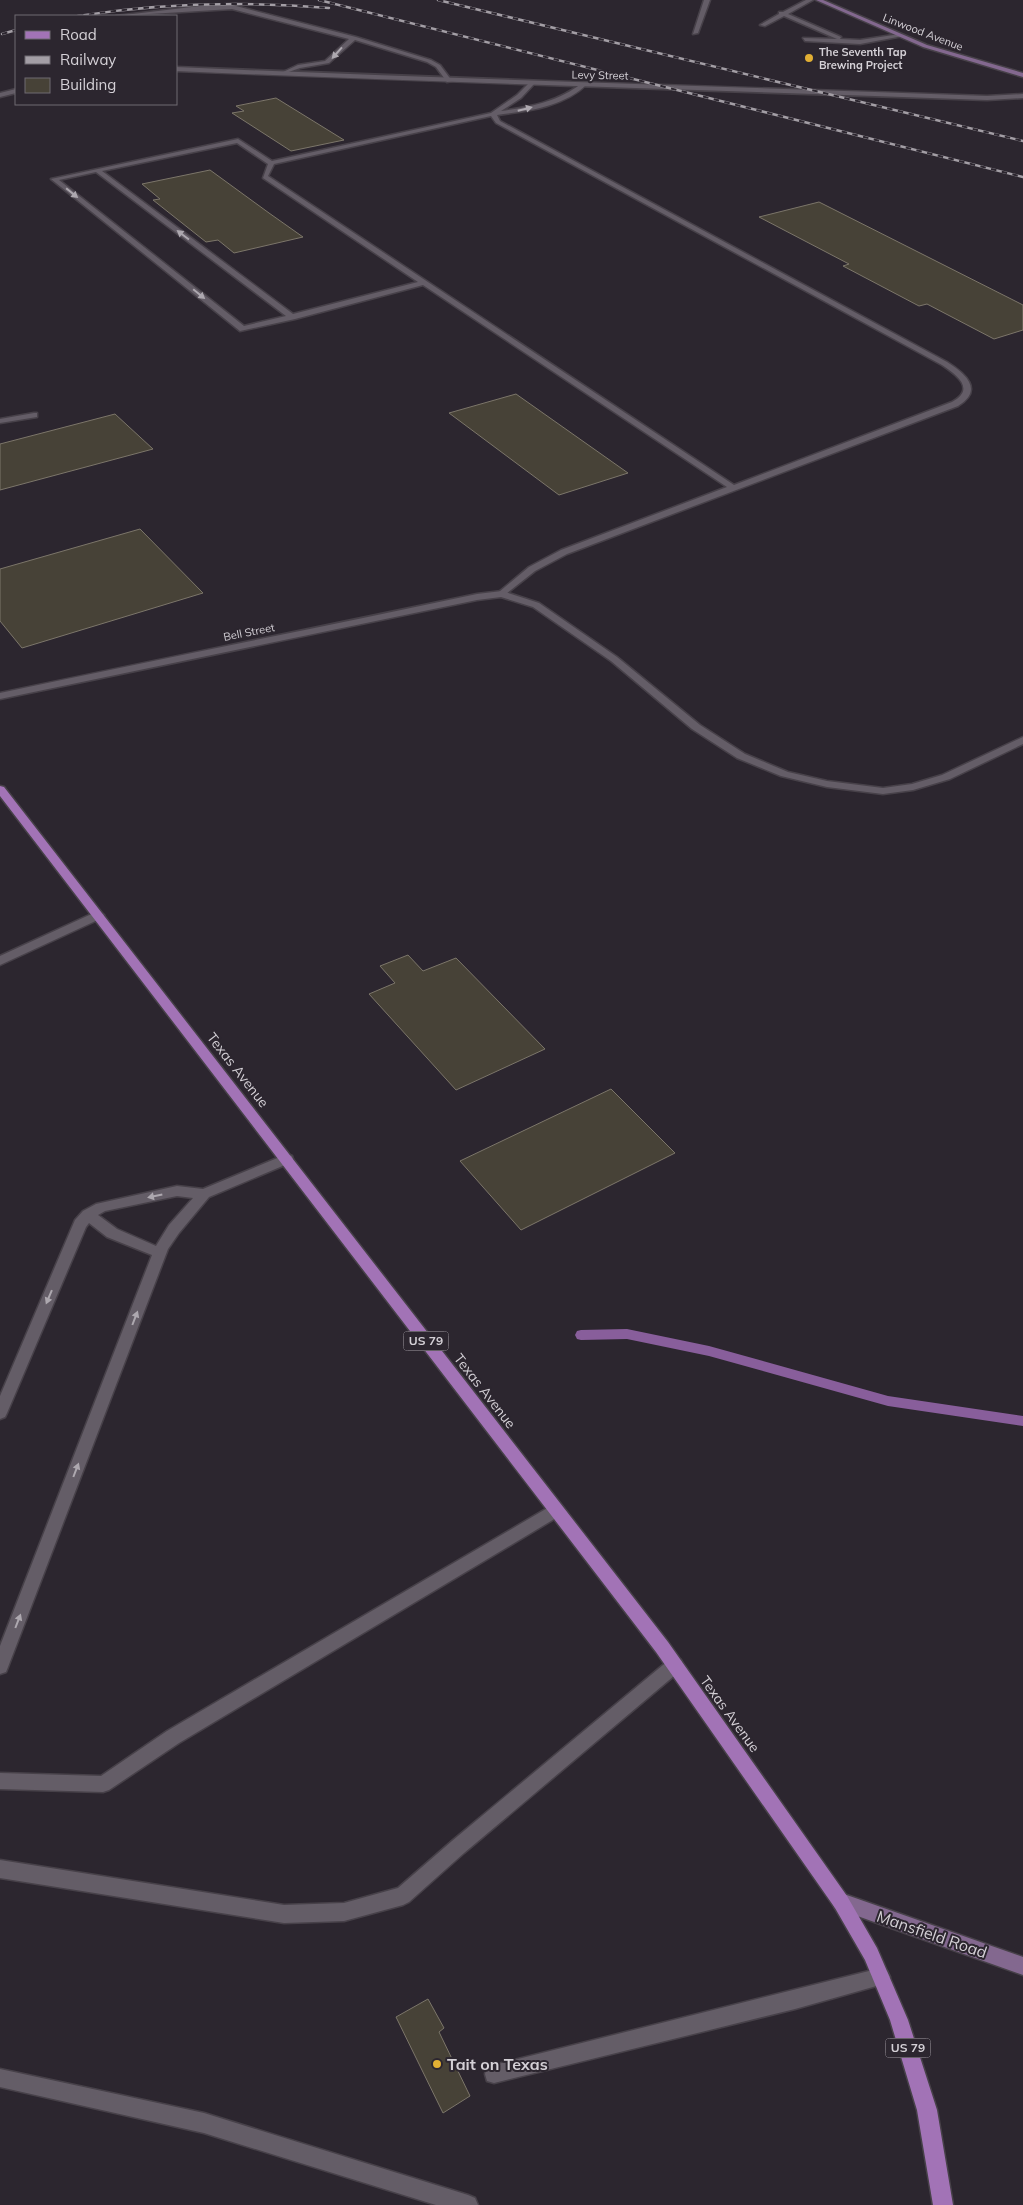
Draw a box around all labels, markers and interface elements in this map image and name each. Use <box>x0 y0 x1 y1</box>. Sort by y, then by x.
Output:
street label: Linwood Avenue <box>881 10 965 54</box>
legend <box>15 15 178 105</box>
text: Road <box>60 25 97 44</box>
place label: The Seventh Tap Brewing Project <box>819 45 907 72</box>
one-way arrow <box>331 46 343 58</box>
text: Railway <box>60 50 116 69</box>
marker: The Seventh Tap Brewing Project <box>803 52 815 64</box>
street label: Levy Street <box>571 68 629 82</box>
text: Building <box>60 75 116 94</box>
one-way arrow <box>517 105 532 113</box>
one-way arrow <box>65 187 78 198</box>
one-way arrow <box>177 229 190 240</box>
one-way arrow <box>192 288 205 299</box>
street label: Bell Street <box>222 620 276 644</box>
street label: Texas Avenue <box>203 1029 273 1111</box>
one-way arrow <box>147 1192 163 1200</box>
one-way arrow <box>45 1290 53 1305</box>
one-way arrow <box>131 1310 139 1325</box>
road number: US 79 <box>404 1332 448 1350</box>
street label: Texas Avenue <box>450 1350 520 1432</box>
one-way arrow <box>72 1462 80 1477</box>
one-way arrow <box>14 1614 22 1629</box>
street label: Texas Avenue <box>696 1672 764 1756</box>
street label: Mansfield Road <box>874 1906 990 1962</box>
road number: US 79 <box>886 2039 930 2058</box>
place label: Tait on Texas <box>447 2054 548 2074</box>
marker: Tait on Texas <box>431 2058 443 2070</box>

